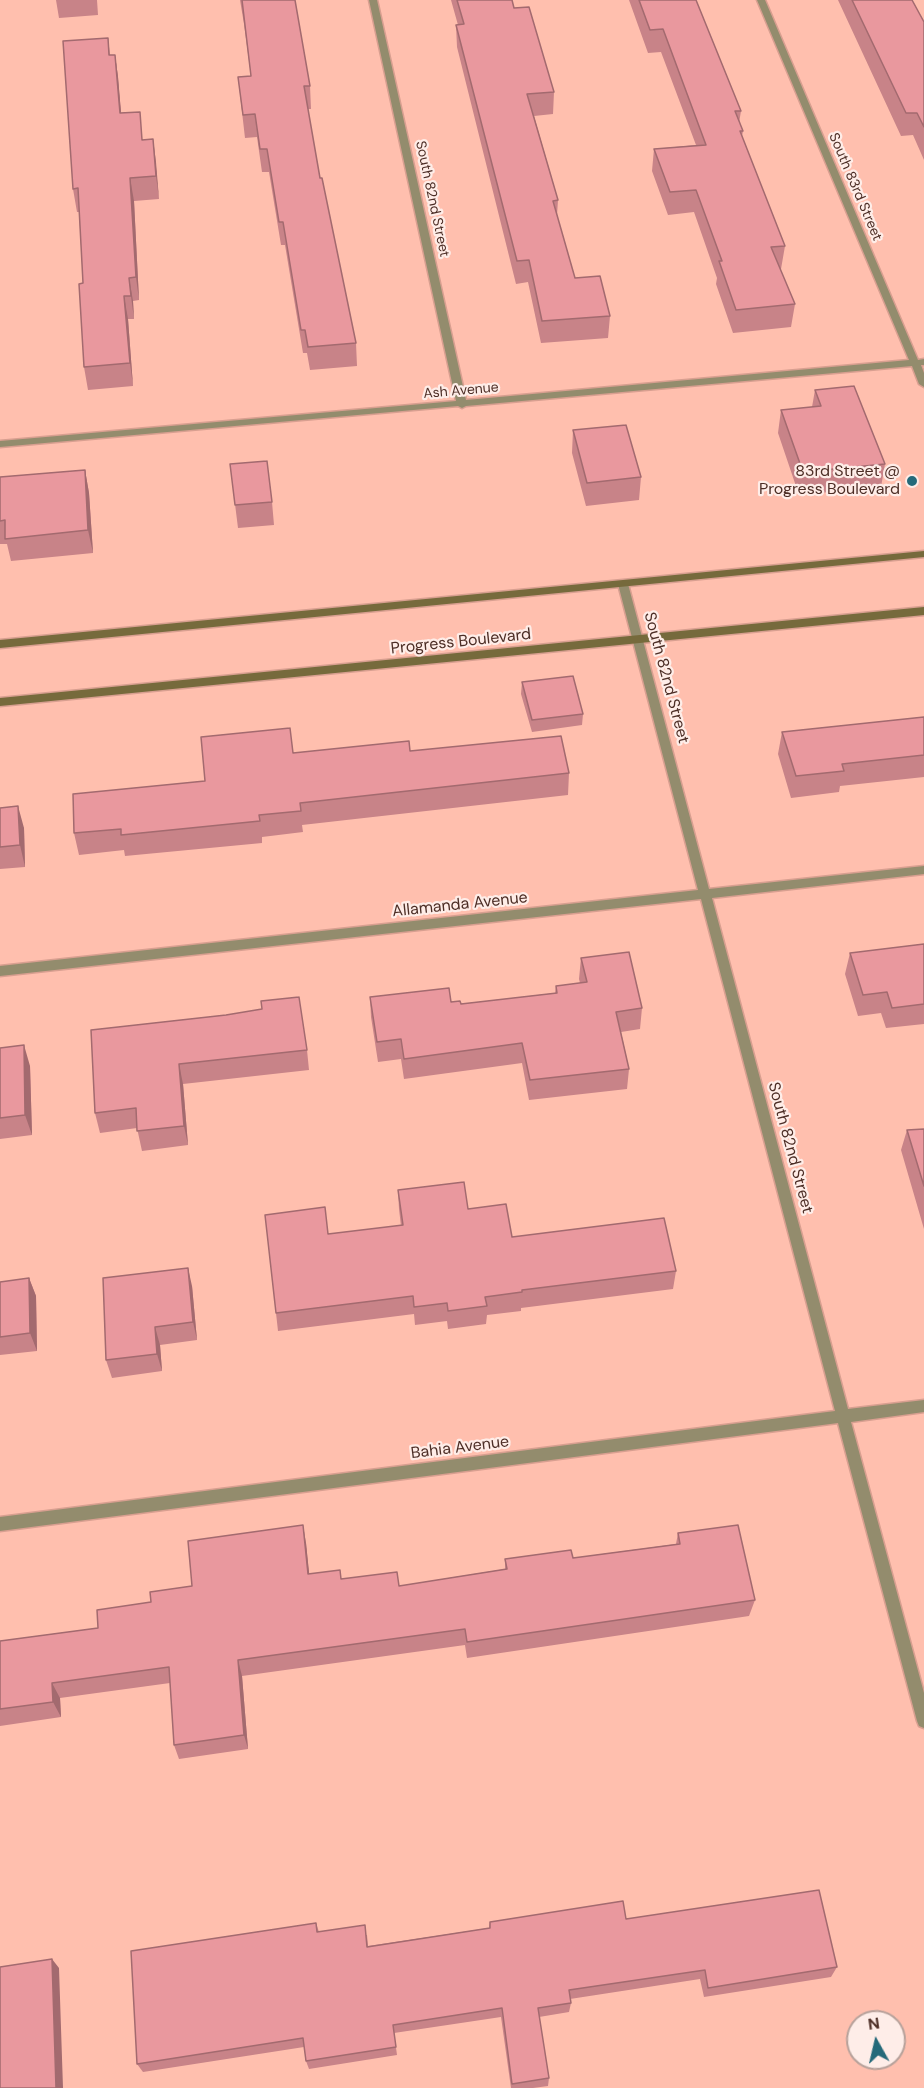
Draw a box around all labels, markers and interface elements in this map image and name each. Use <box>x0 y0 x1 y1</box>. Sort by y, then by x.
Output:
street label: South 83rd Street <box>825 131 885 243</box>
street label: South 82nd Street <box>411 139 453 259</box>
street label: Ash Avenue <box>423 379 499 403</box>
place label: 83rd Street @ Progress Boulevard <box>759 462 900 500</box>
marker: 83rd Street @ Progress Boulevard <box>905 474 919 488</box>
street label: South 82nd Street <box>639 610 693 746</box>
street label: Progress Boulevard <box>390 625 532 659</box>
street label: Allamanda Avenue <box>391 888 529 922</box>
street label: South 82nd Street <box>763 1080 817 1216</box>
street label: Bahia Avenue <box>410 1432 510 1464</box>
north arrow <box>846 2010 906 2070</box>
text: N <box>866 2012 881 2035</box>

